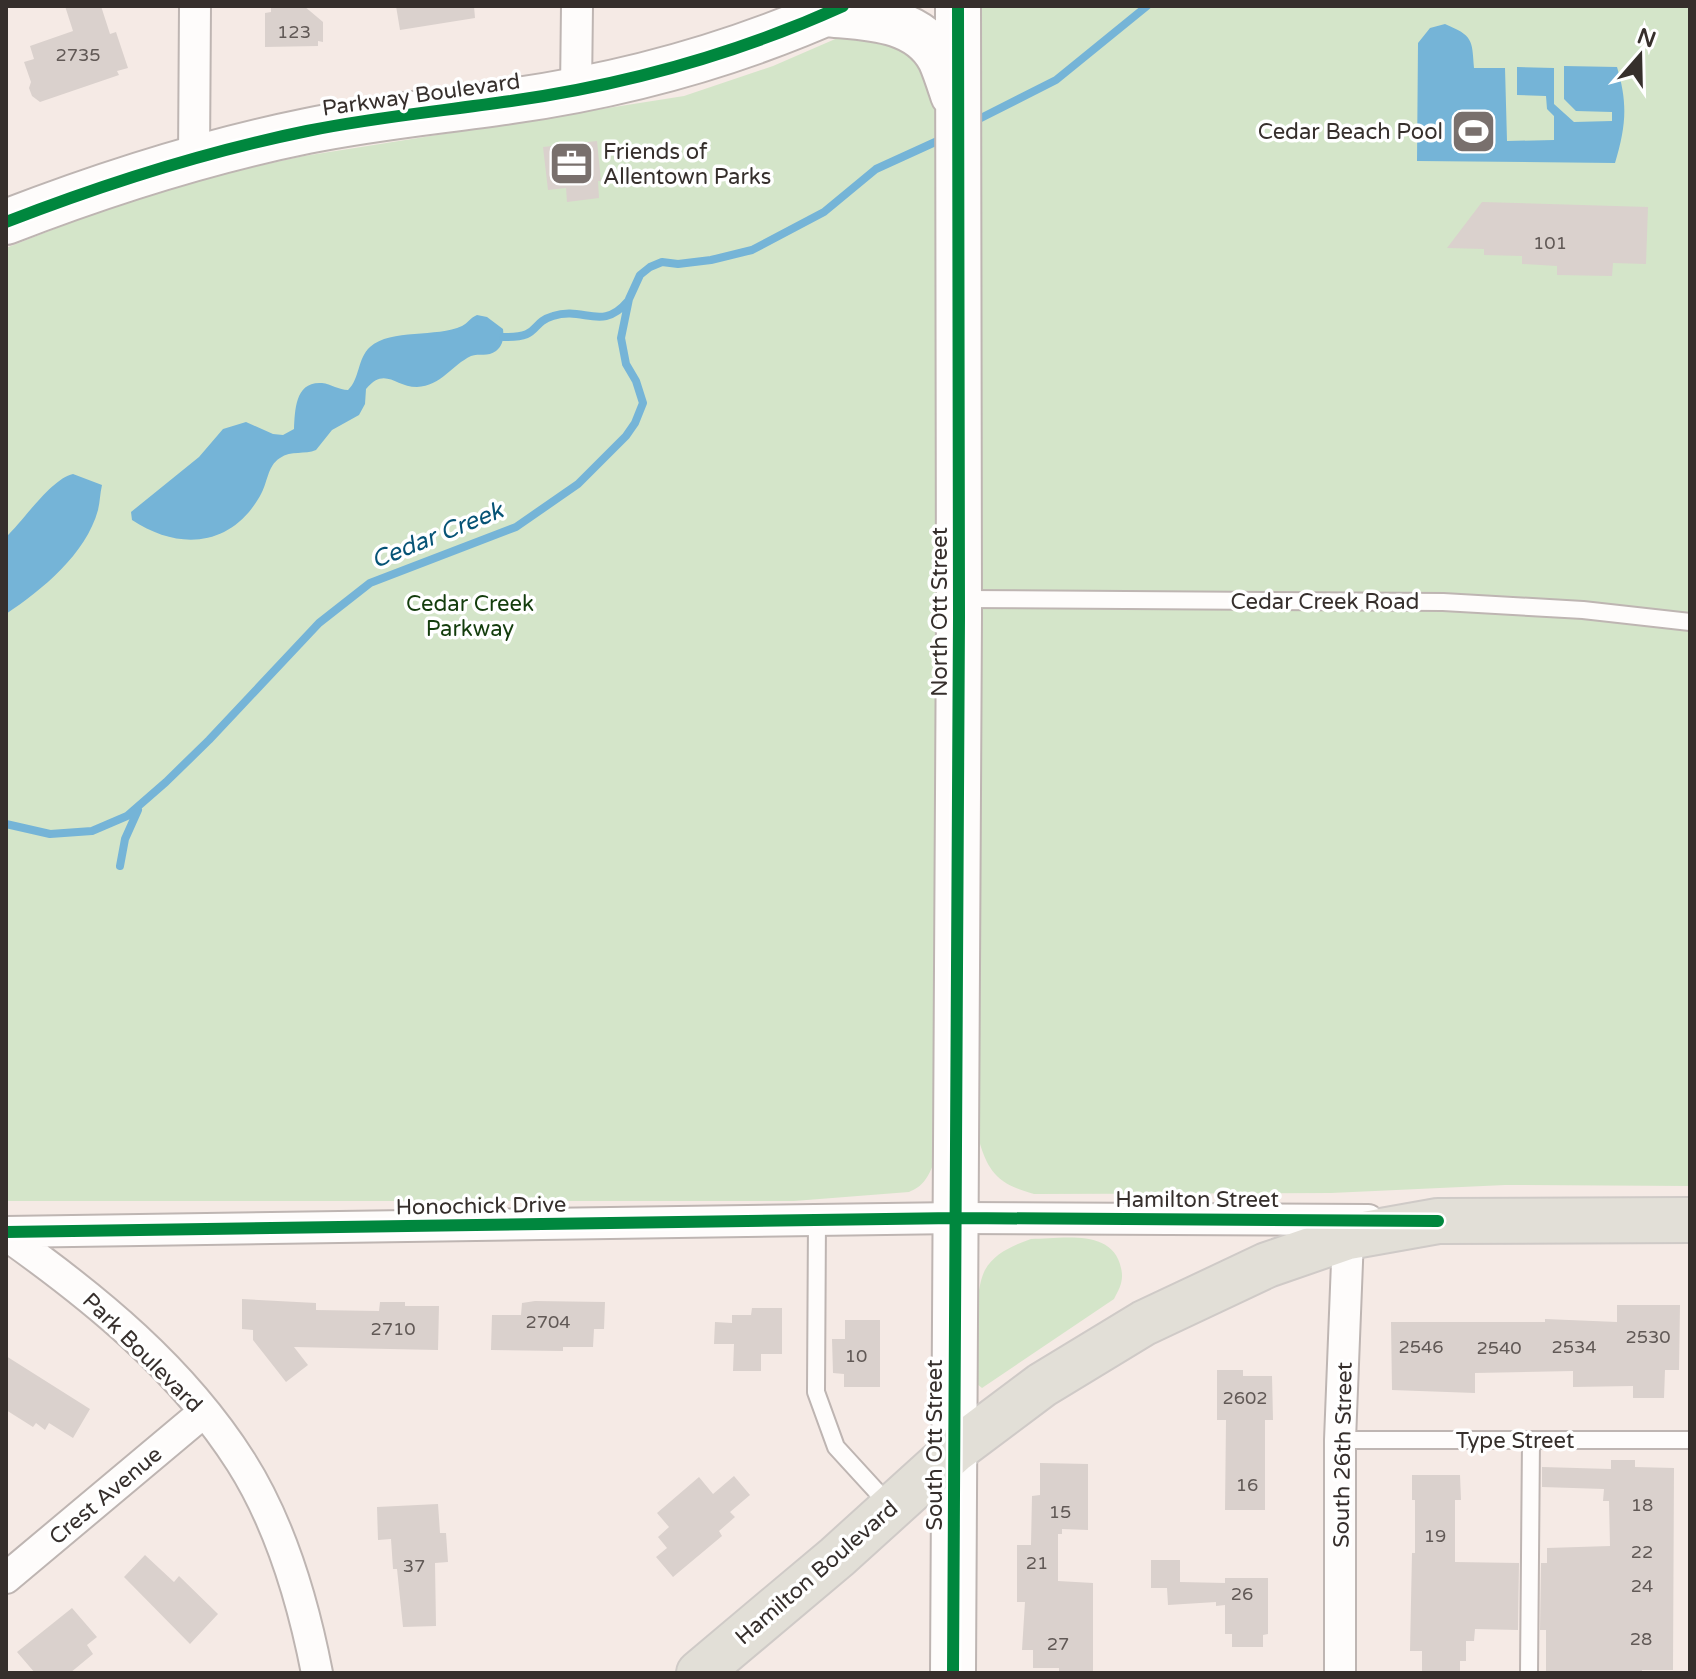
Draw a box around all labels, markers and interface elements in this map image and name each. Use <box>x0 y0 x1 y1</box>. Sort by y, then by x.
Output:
north arrow <box>1600 16 1680 96</box>
house number: 123 <box>277 21 311 43</box>
text: N <box>1634 23 1659 53</box>
house number: 2735 <box>55 44 101 66</box>
street label: Parkway Boulevard <box>321 68 522 122</box>
sports icon: Cedar Beach Pool <box>1450 107 1498 155</box>
place label: Cedar Beach Pool <box>1258 119 1443 145</box>
place label: Friends of Allentown Parks <box>603 139 771 190</box>
office icon: Friends of Allentown Parks <box>548 140 596 188</box>
house number: 101 <box>1533 232 1567 254</box>
water label: Cedar Creek <box>367 495 509 575</box>
street label: North Ott Street <box>927 527 953 697</box>
street label: Cedar Creek Road <box>1231 589 1419 615</box>
park label: Cedar Creek Parkway <box>406 591 534 642</box>
street label: Hamilton Street <box>1115 1187 1279 1213</box>
street label: Honochick Drive <box>395 1192 567 1220</box>
street label: Park Boulevard <box>77 1288 207 1418</box>
house number: 2704 <box>525 1311 571 1333</box>
house number: 2710 <box>370 1318 416 1340</box>
house number: 2530 <box>1625 1326 1671 1348</box>
house number: 2546 <box>1398 1336 1444 1358</box>
house number: 2534 <box>1551 1336 1597 1358</box>
house number: 2540 <box>1476 1337 1522 1359</box>
house number: 10 <box>845 1345 867 1367</box>
street label: South Ott Street <box>922 1359 948 1531</box>
street label: South 26th Street <box>1328 1362 1358 1548</box>
house number: 2602 <box>1222 1387 1268 1409</box>
street label: Type Street <box>1456 1428 1574 1454</box>
street label: Crest Avenue <box>44 1441 167 1550</box>
house number: 16 <box>1236 1474 1258 1496</box>
house number: 18 <box>1631 1494 1653 1516</box>
street label: Hamilton Boulevard <box>730 1495 903 1650</box>
house number: 15 <box>1049 1501 1071 1523</box>
house number: 19 <box>1424 1525 1446 1547</box>
house number: 22 <box>1631 1541 1653 1563</box>
house number: 21 <box>1026 1552 1048 1574</box>
house number: 37 <box>403 1555 425 1577</box>
house number: 24 <box>1631 1575 1653 1597</box>
house number: 26 <box>1231 1583 1253 1605</box>
house number: 28 <box>1630 1628 1652 1650</box>
house number: 27 <box>1047 1633 1069 1655</box>

